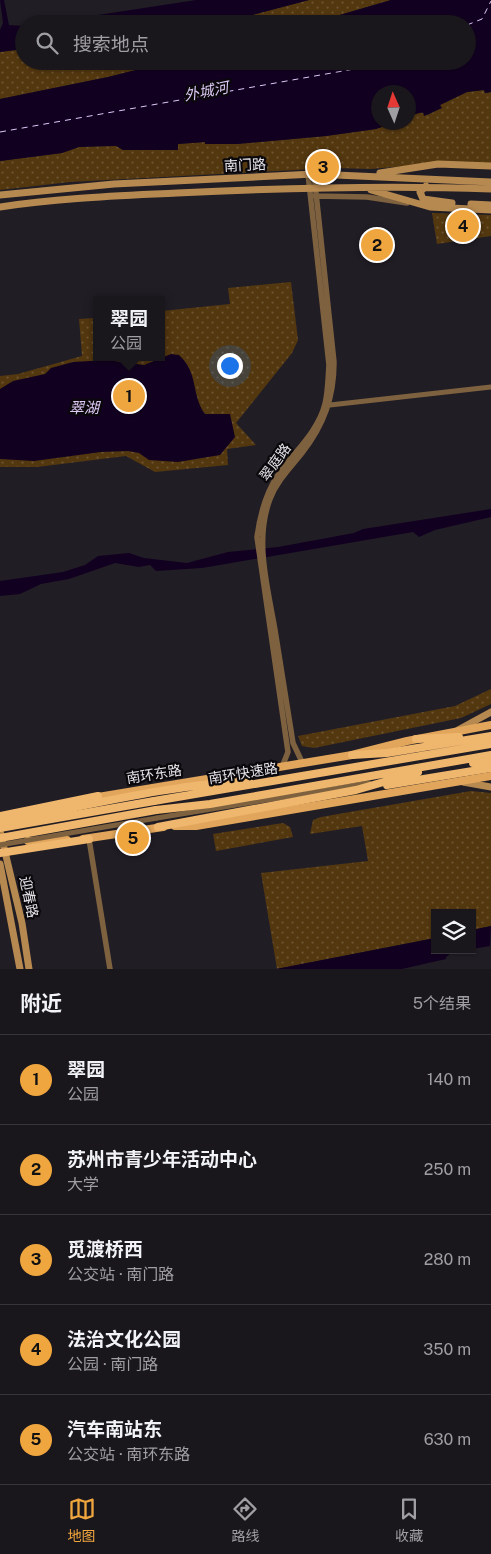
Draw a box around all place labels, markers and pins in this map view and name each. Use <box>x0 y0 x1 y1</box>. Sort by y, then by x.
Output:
pin: 3 <box>307 148 339 186</box>
pin: 4 <box>447 207 479 245</box>
pin: 2 <box>361 226 393 264</box>
pin: 1 <box>113 377 145 415</box>
pin: 5 <box>117 819 149 857</box>

